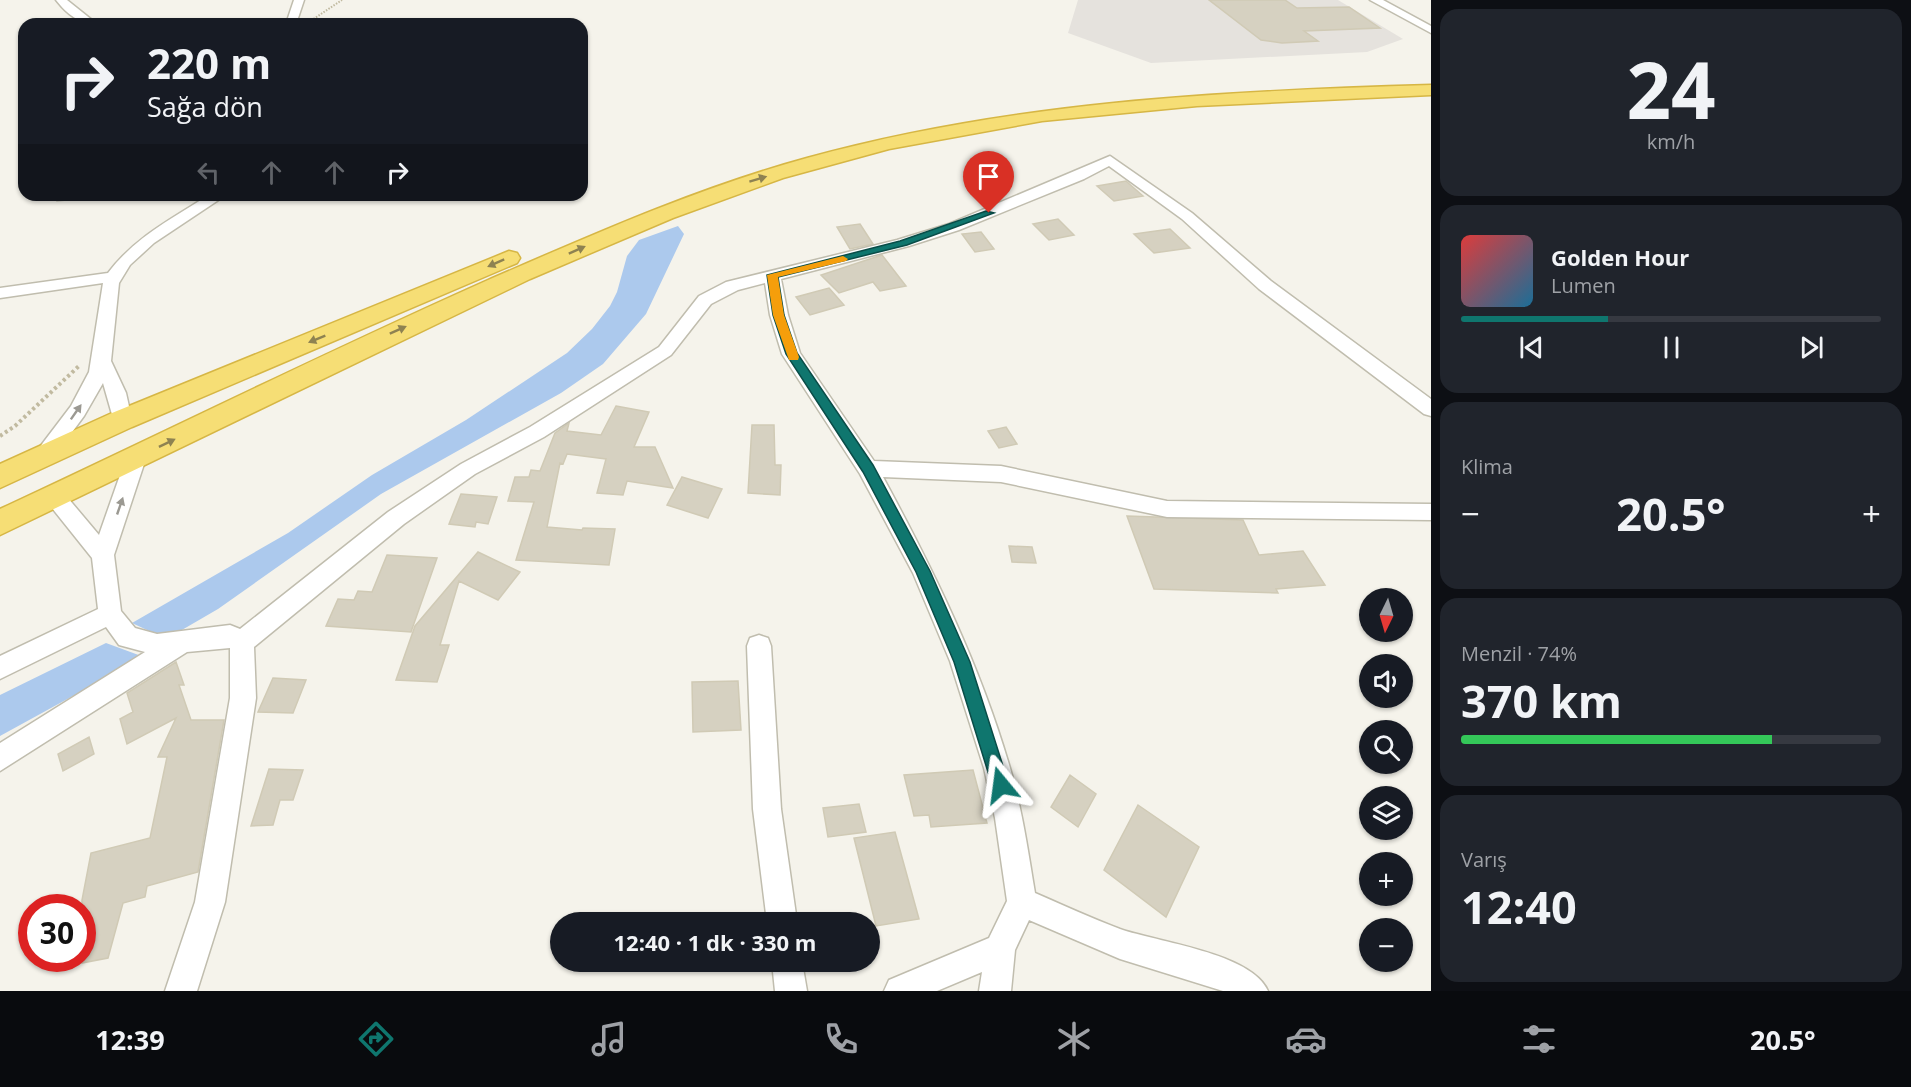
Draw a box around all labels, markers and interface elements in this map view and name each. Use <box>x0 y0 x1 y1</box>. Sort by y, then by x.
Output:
text: 220 m <box>147 34 271 91</box>
text: 24 <box>1626 36 1716 142</box>
icon: right <box>48 42 126 120</box>
text: Sağa dön <box>147 88 263 125</box>
text: km/h <box>1647 128 1695 155</box>
pin <box>963 151 1014 213</box>
icon: left <box>192 156 225 189</box>
icon: ahead <box>255 156 288 189</box>
icon: ahead <box>318 156 351 189</box>
icon: right <box>381 156 414 189</box>
icon: arrive <box>972 160 1005 193</box>
one-way arrow <box>749 174 767 183</box>
text: Golden Hour <box>1551 242 1689 272</box>
one-way arrow <box>568 246 585 255</box>
one-way arrow <box>487 258 505 268</box>
text: Lumen <box>1551 272 1616 299</box>
one-way arrow <box>390 325 407 334</box>
icon: previous <box>1515 331 1548 364</box>
icon: pause <box>1655 331 1688 364</box>
icon: next <box>1795 331 1828 364</box>
one-way arrow <box>308 335 326 344</box>
one-way arrow <box>70 405 82 421</box>
one-way arrow <box>158 438 175 447</box>
text: Klima <box>1461 453 1513 480</box>
text: 20.5° <box>1616 483 1726 544</box>
text: − <box>1461 491 1480 536</box>
text: + <box>1862 491 1881 536</box>
one-way arrow <box>115 497 125 515</box>
north arrow <box>1359 588 1413 642</box>
map controls <box>1359 588 1413 972</box>
text: Menzil · 74% <box>1461 640 1577 667</box>
button: sound <box>1359 654 1413 708</box>
text: 370 km <box>1461 670 1622 731</box>
button: search <box>1359 720 1413 774</box>
position arrow <box>969 753 1033 817</box>
button: layers <box>1359 786 1413 840</box>
text: Varış <box>1461 846 1507 873</box>
button: + <box>1359 852 1413 906</box>
text: 12:40 <box>1461 876 1577 937</box>
speed limit sign: 30 <box>18 894 96 972</box>
button: − <box>1359 918 1413 972</box>
text: 12:40 · 1 dk · 330 m <box>614 927 816 957</box>
icon: directions <box>355 1018 397 1060</box>
icon: music <box>588 1018 630 1060</box>
icon: phone <box>820 1018 862 1060</box>
icon: climate <box>1053 1018 1095 1060</box>
icon: car <box>1285 1018 1327 1060</box>
icon: filters <box>1518 1018 1560 1060</box>
text: 12:39 <box>95 1021 165 1058</box>
text: 20.5° <box>1750 1021 1816 1058</box>

